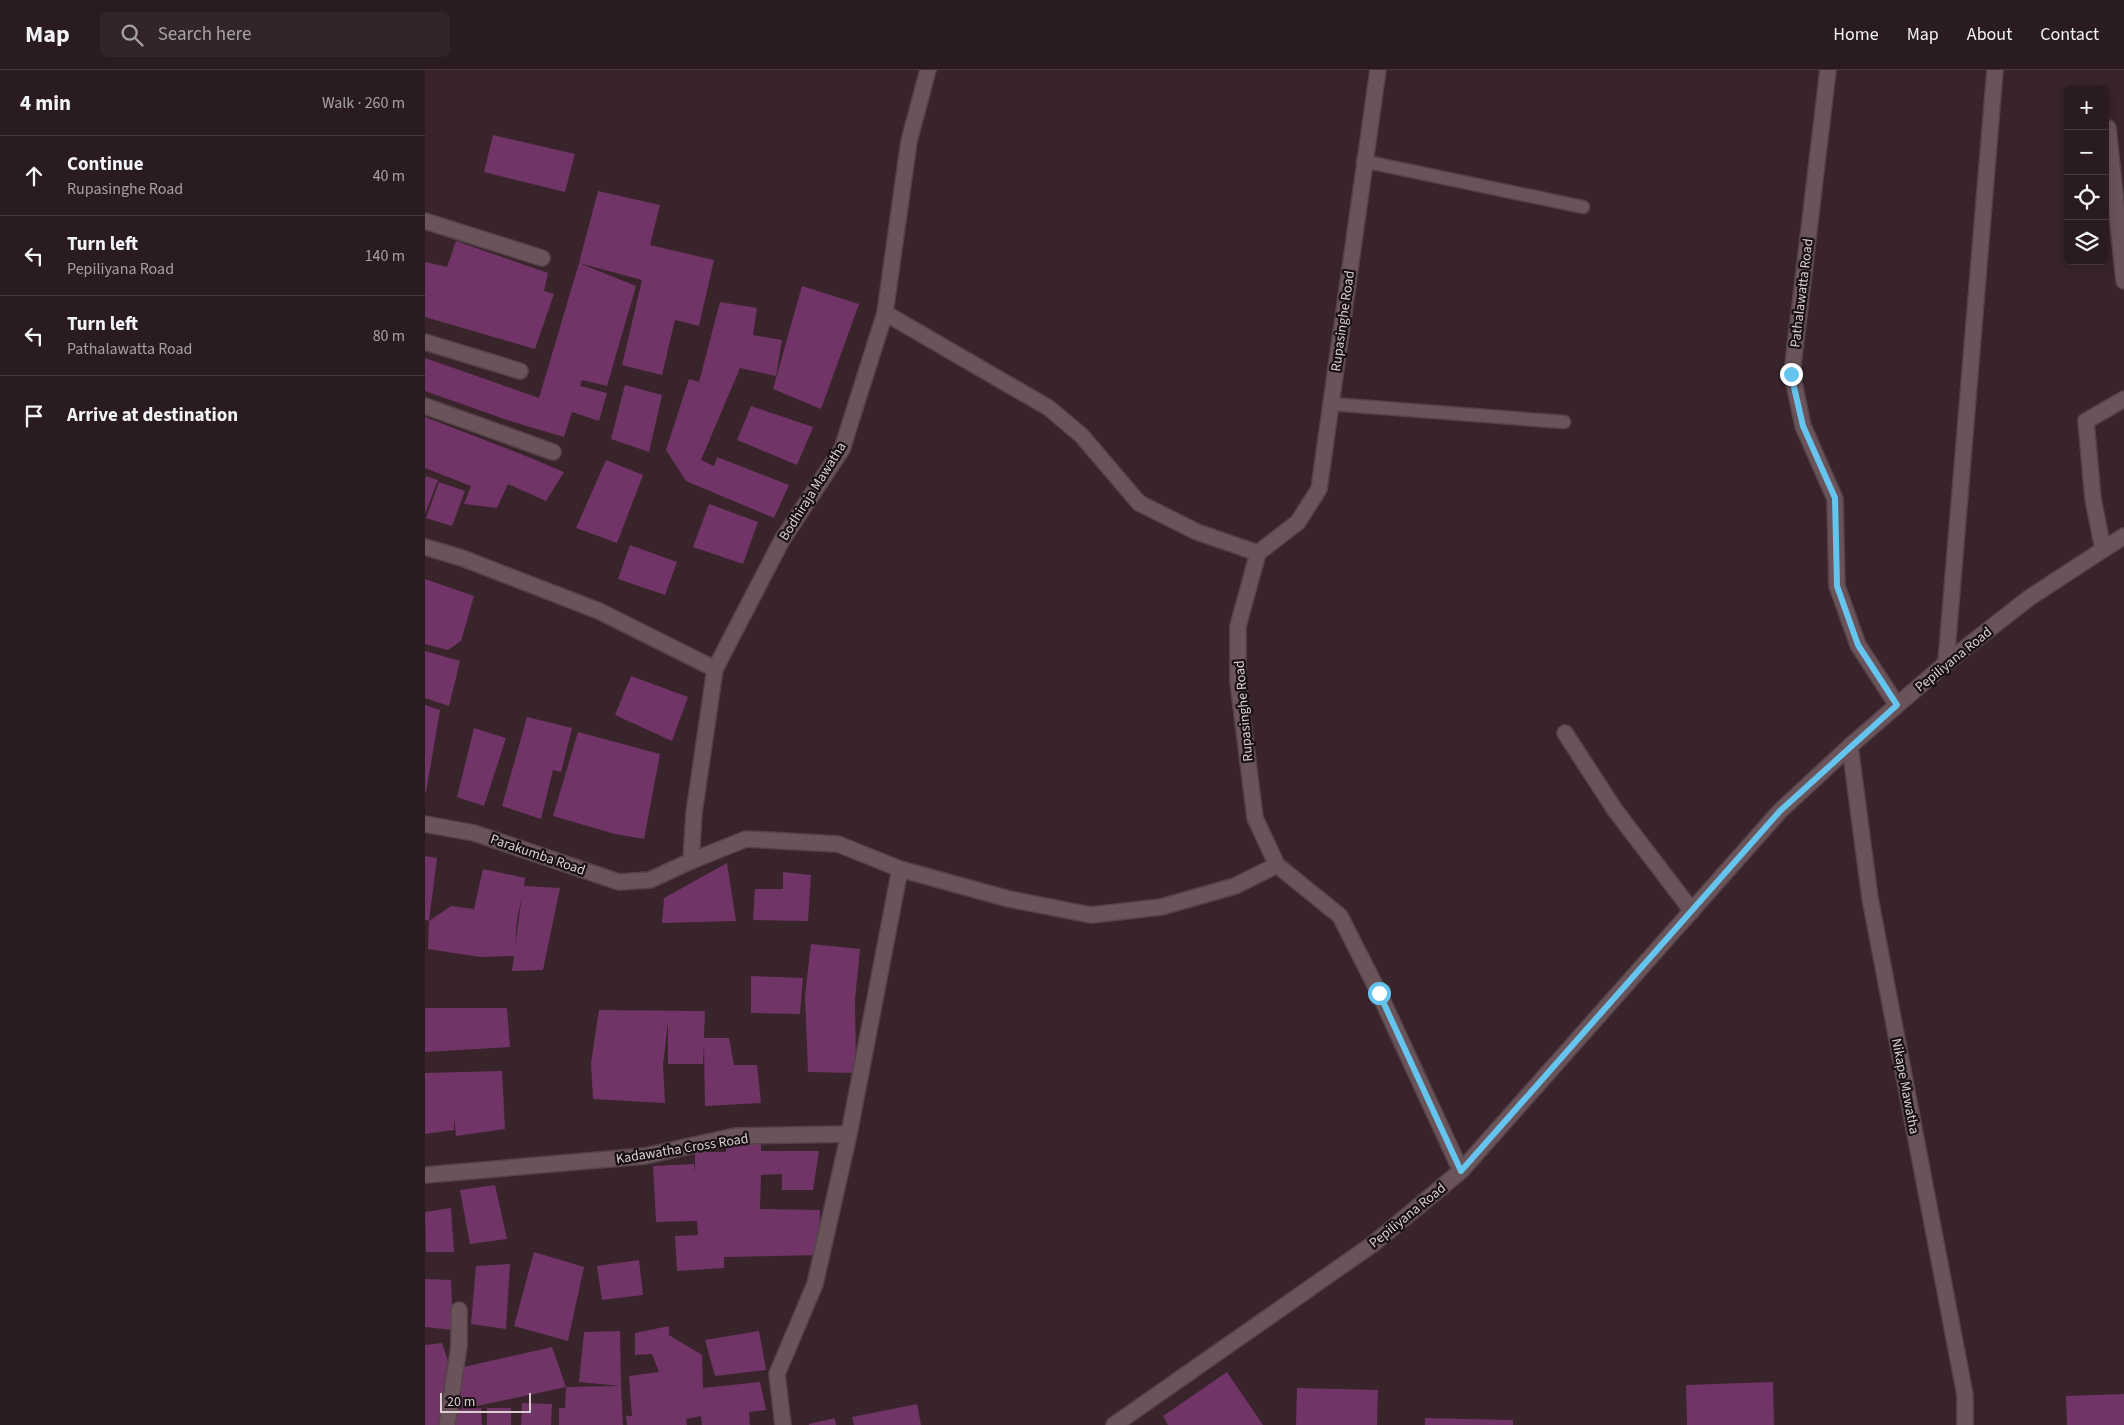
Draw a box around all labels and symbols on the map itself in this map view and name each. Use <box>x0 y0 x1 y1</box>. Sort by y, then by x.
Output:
street label: Pathalawatta Road <box>1785 237 1819 349</box>
street label: Rupasinghe Road <box>1326 269 1360 373</box>
route end <box>1780 363 1803 386</box>
street label: Bodhiraja Mawatha <box>774 438 851 545</box>
street label: Pepiliyana Road <box>1911 623 1996 697</box>
street label: Rupasinghe Road <box>1230 659 1258 762</box>
street label: Parakumba Road <box>487 829 588 881</box>
route start <box>1368 982 1391 1005</box>
street label: Nikape Mawatha <box>1886 1037 1924 1136</box>
street label: Kadawatha Cross Road <box>614 1129 750 1169</box>
street label: Pepiliyana Road <box>1365 1179 1450 1253</box>
scale bar <box>440 1390 531 1413</box>

